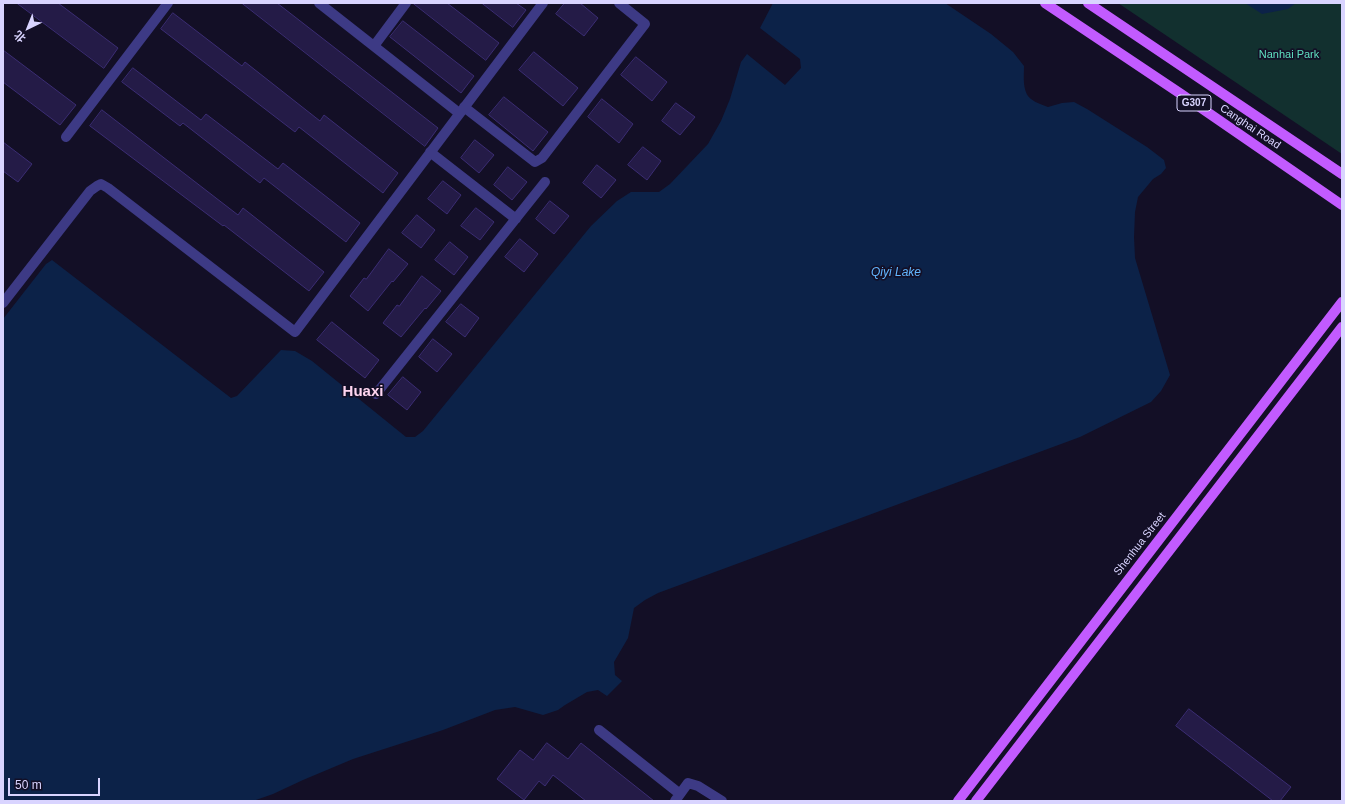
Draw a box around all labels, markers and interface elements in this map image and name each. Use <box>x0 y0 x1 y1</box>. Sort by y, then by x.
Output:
north arrow <box>8 8 48 48</box>
text: 北 <box>12 29 28 45</box>
park label: Nanhai Park <box>1259 48 1319 62</box>
road number: G307 <box>1177 95 1211 111</box>
street label: Canghai Road <box>1217 102 1283 152</box>
water label: Qiyi Lake <box>871 266 921 280</box>
district label: Huaxi <box>343 383 383 401</box>
street label: Shenhua Street <box>1111 510 1169 578</box>
scale bar <box>10 770 102 796</box>
text: 50 m <box>15 778 42 792</box>

